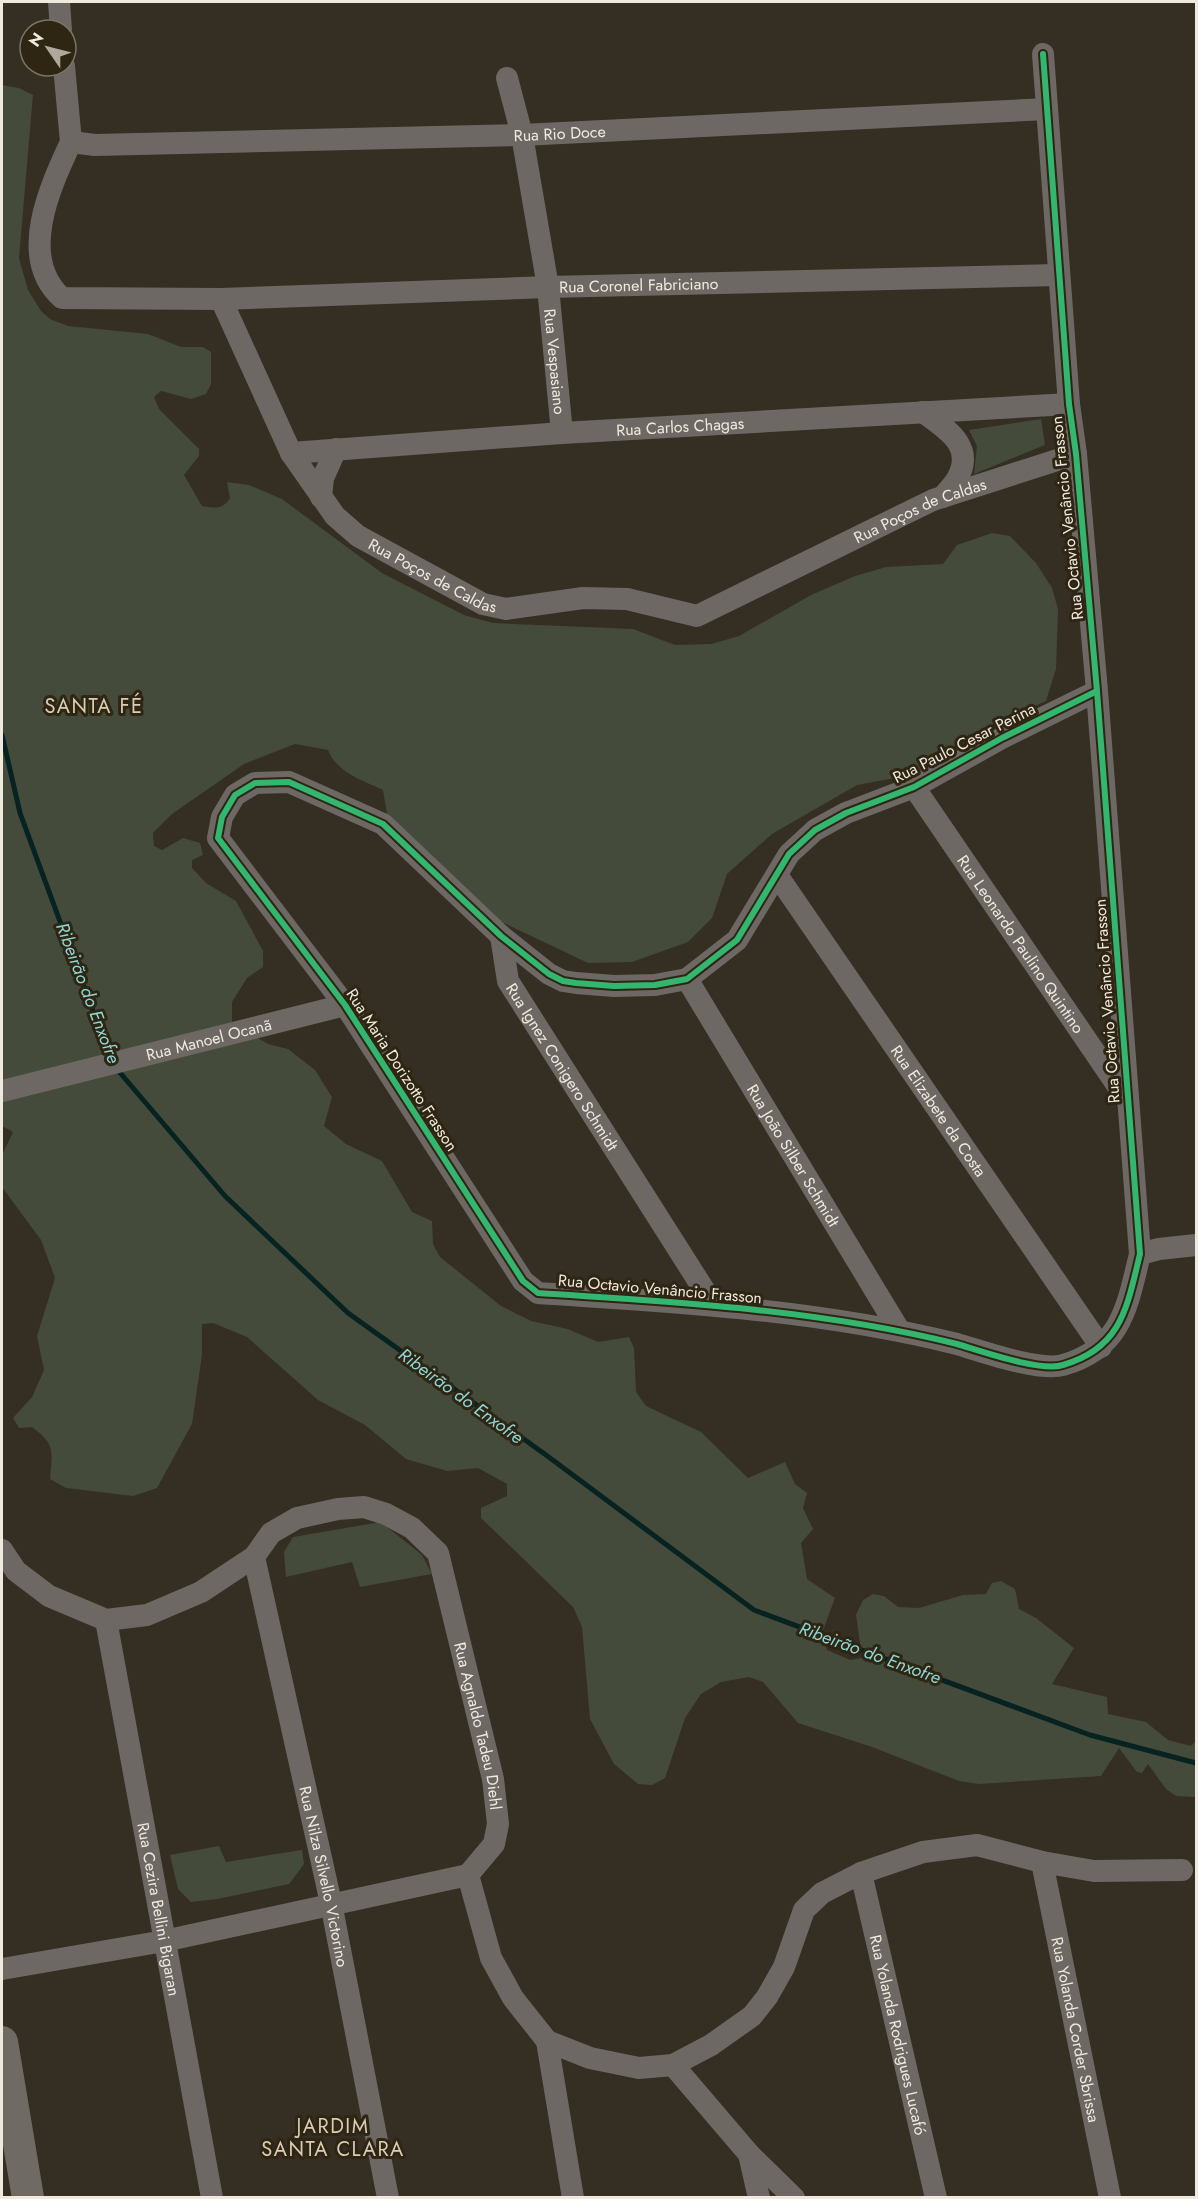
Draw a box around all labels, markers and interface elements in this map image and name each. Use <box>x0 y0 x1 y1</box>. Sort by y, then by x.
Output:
north arrow <box>18 18 78 78</box>
text: N <box>23 28 49 51</box>
street label: Rua Rio Doce <box>513 119 606 147</box>
street label: Rua Coronel Fabriciano <box>559 271 719 298</box>
street label: Rua Vespasiano <box>539 308 572 416</box>
street label: Rua Carlos Chagas <box>615 411 745 441</box>
street label: Rua Octavio Venâncio Frasson <box>1045 415 1089 621</box>
street label: Rua Poços de Caldas <box>850 472 989 549</box>
street label: Rua Poços de Caldas <box>364 532 499 618</box>
district label: SANTA FÉ <box>44 692 144 721</box>
street label: Rua Paulo Cesar Perina <box>889 697 1039 789</box>
street label: Rua Leonardo Paulino Quintino <box>952 850 1090 1038</box>
street label: Rua Octavio Venâncio Frasson <box>1088 898 1126 1104</box>
water label: Ribeirão do Enxofre <box>49 919 127 1067</box>
street label: Rua Ignez Conigero Schmidt <box>501 978 624 1155</box>
street label: Rua Maria Dorizotto Frasson <box>341 984 463 1156</box>
street label: Rua Manoel Ocanã <box>143 1012 274 1066</box>
street label: Rua Elizabete da Costa <box>885 1040 992 1181</box>
street label: Rua João Silber Schmidt <box>742 1080 845 1231</box>
street label: Rua Octavio Venâncio Frasson <box>557 1269 763 1309</box>
water label: Ribeirão do Enxofre <box>393 1342 529 1450</box>
water label: Ribeirão do Enxofre <box>796 1615 944 1691</box>
street label: Rua Agnaldo Tadeu Diehl <box>449 1640 508 1811</box>
street label: Rua Nilza Silvello Victorino <box>294 1784 355 1969</box>
street label: Rua Cezira Bellini Bigaran <box>132 1820 186 1998</box>
street label: Rua Yolanda Rodrigues Lucafó <box>864 1932 933 2137</box>
street label: Rua Yolanda Corder Sbrissa <box>1046 1935 1106 2124</box>
district label: JARDIM SANTA CLARA <box>261 2112 405 2164</box>

